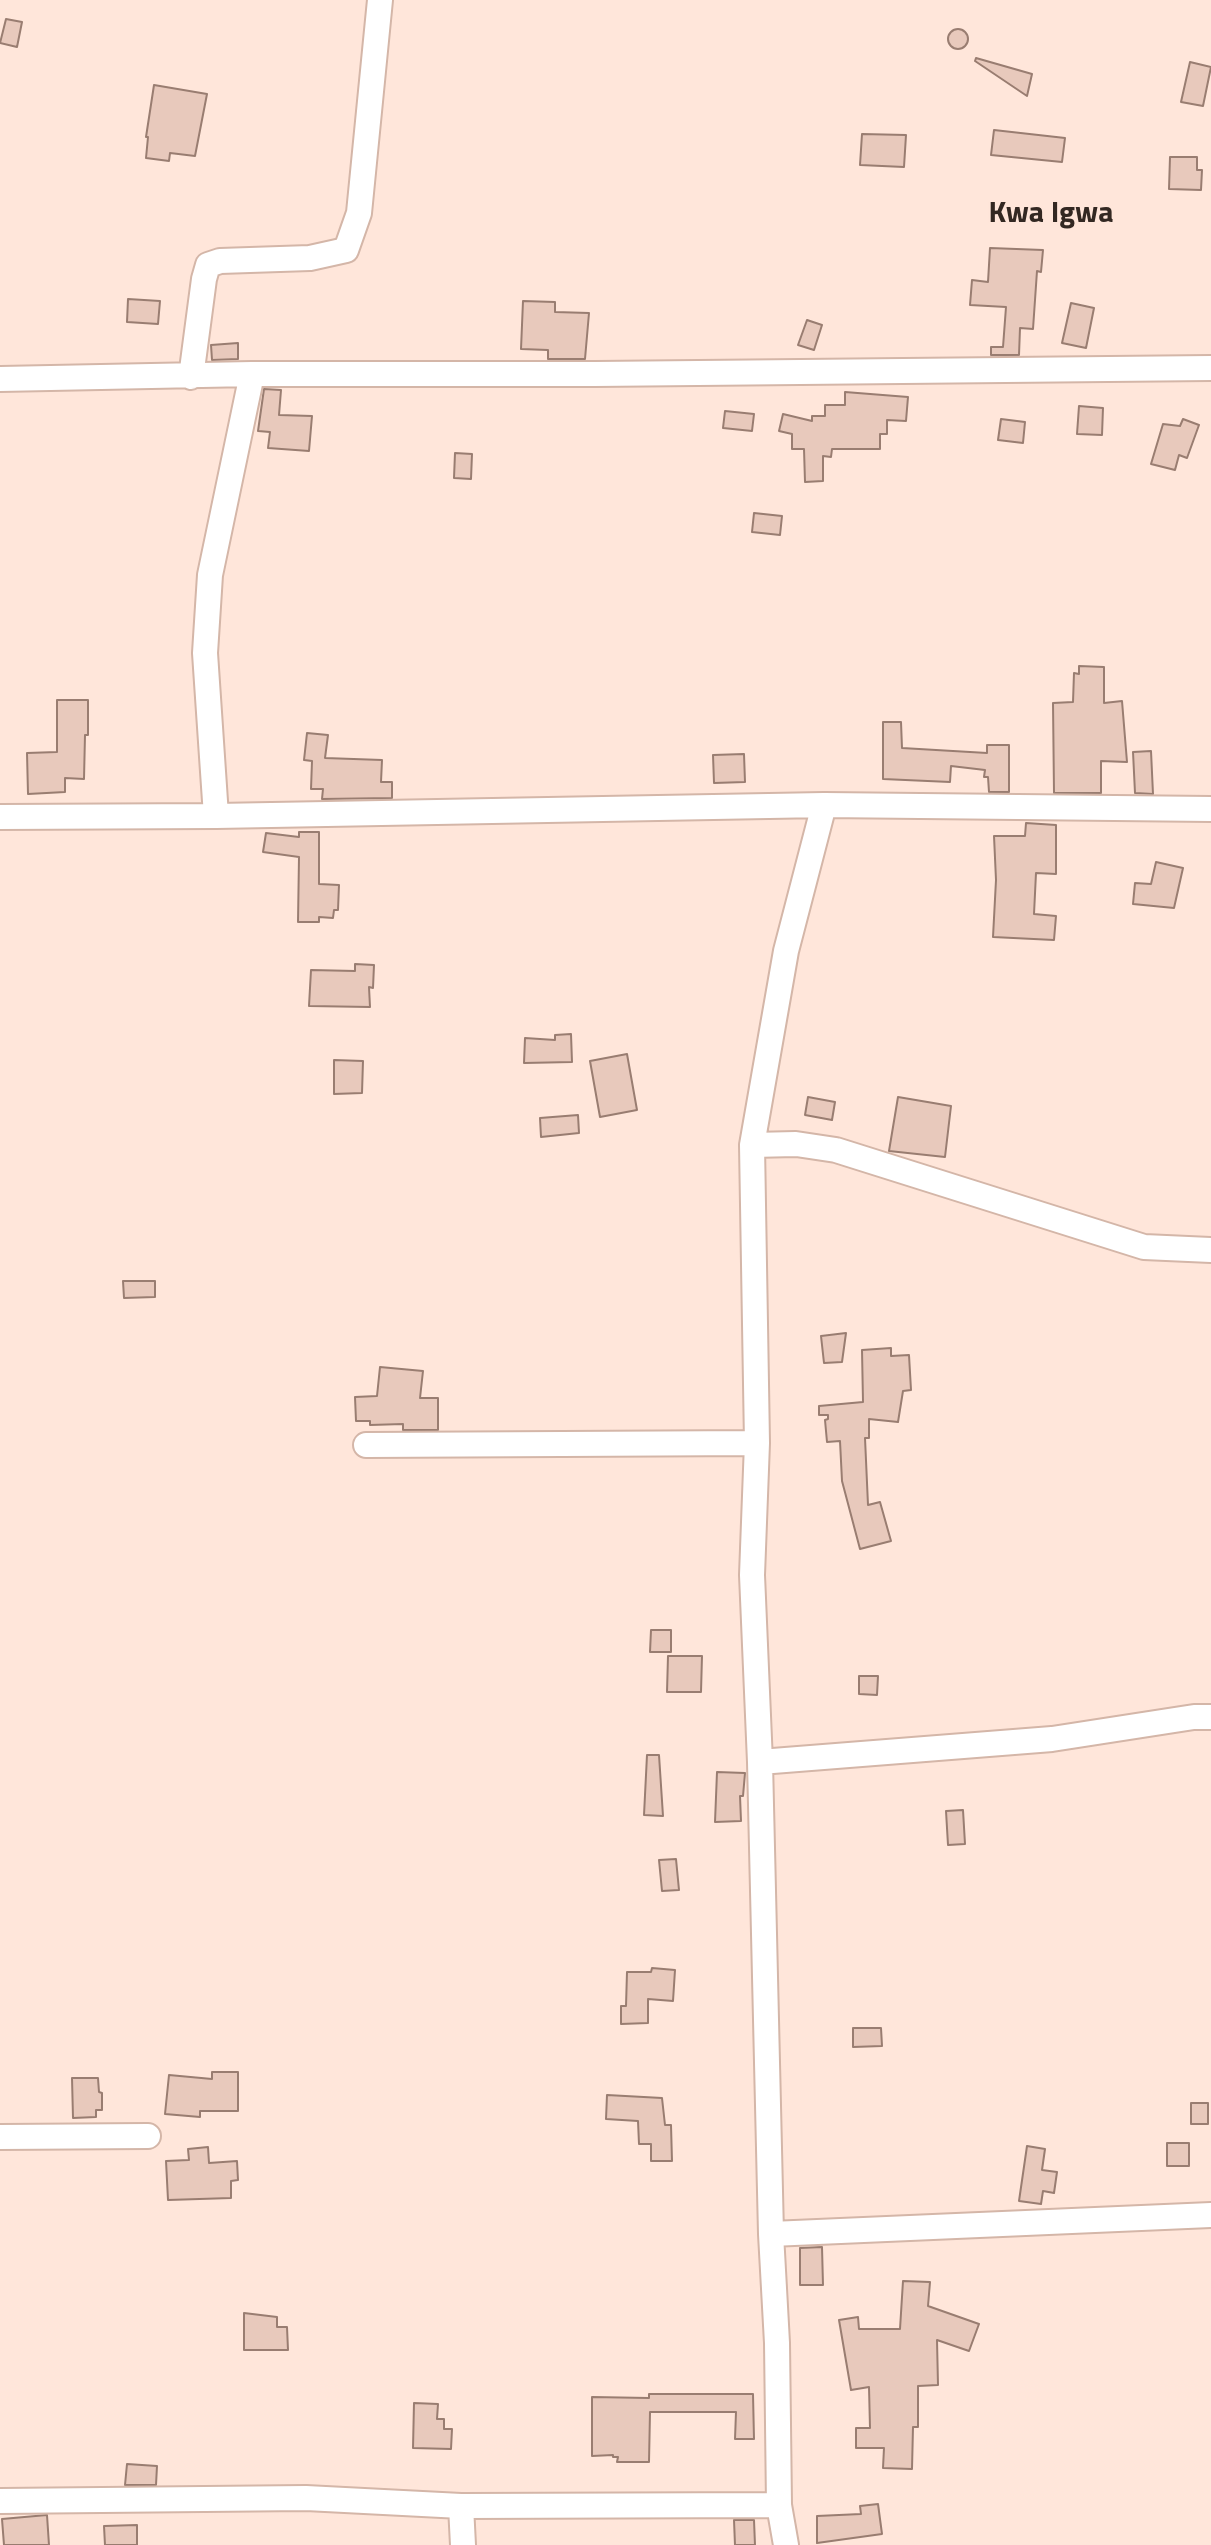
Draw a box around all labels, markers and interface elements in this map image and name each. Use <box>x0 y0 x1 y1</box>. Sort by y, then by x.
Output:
district label: Kwa Igwa <box>988 197 1114 233</box>

